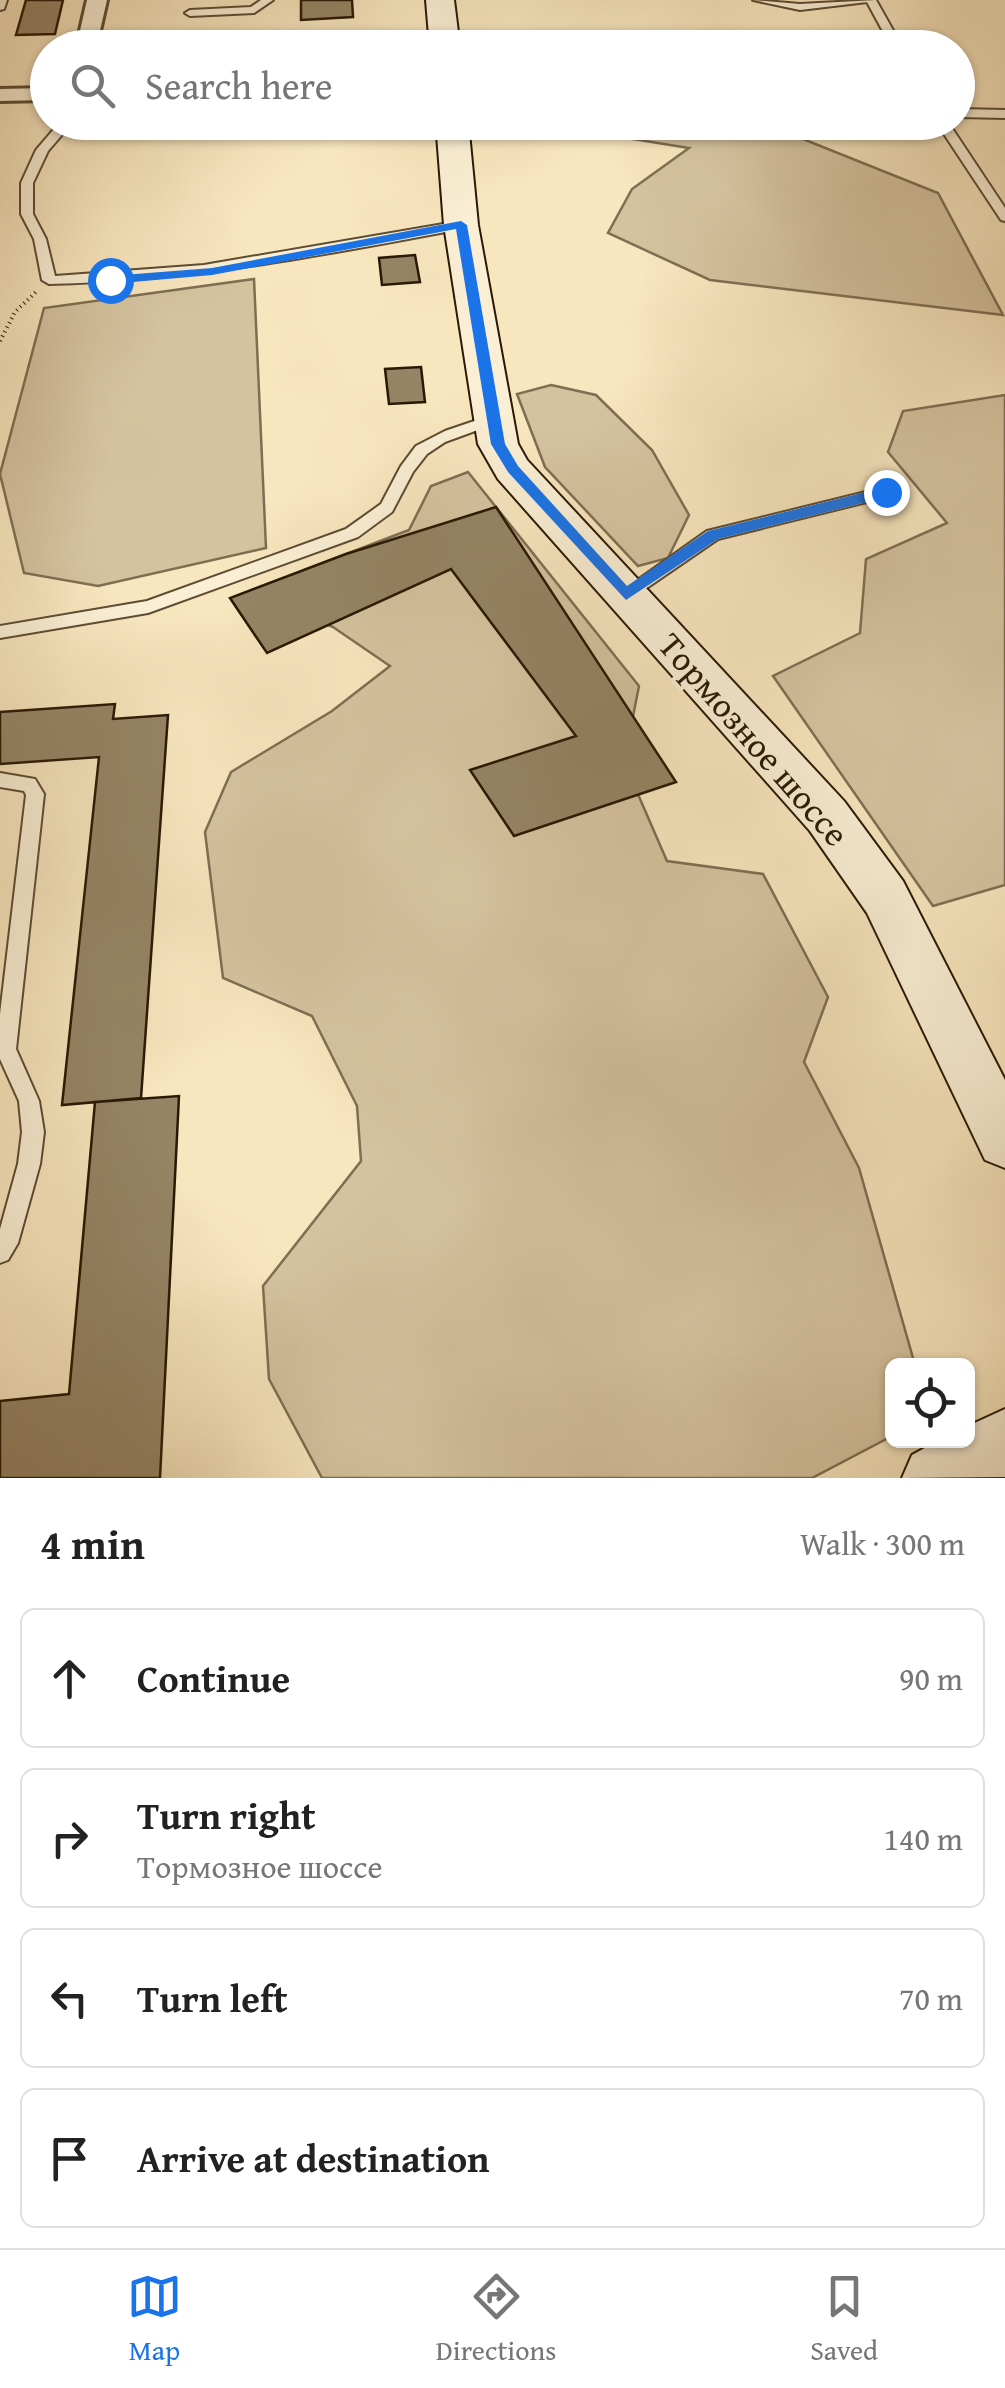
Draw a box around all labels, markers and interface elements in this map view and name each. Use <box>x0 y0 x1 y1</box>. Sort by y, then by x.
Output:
search box <box>30 30 975 140</box>
text: Search here <box>145 57 333 113</box>
icon: search <box>65 58 120 113</box>
route start <box>88 258 134 304</box>
route end <box>864 470 910 516</box>
street label: Тормозное шоссе <box>647 621 861 857</box>
map controls <box>885 1358 975 1448</box>
button: locate <box>885 1358 975 1448</box>
text: 4 min <box>40 1513 145 1574</box>
text: Walk · 300 m <box>800 1520 965 1567</box>
text: Continue <box>137 1650 290 1706</box>
icon: ahead <box>42 1651 97 1706</box>
text: 90 m <box>899 1655 963 1702</box>
text: Turn right <box>137 1787 316 1843</box>
icon: right <box>42 1811 97 1866</box>
text: 140 m <box>884 1815 963 1862</box>
text: Тормозное шоссе <box>137 1843 383 1890</box>
text: Turn left <box>137 1970 288 2026</box>
icon: left <box>42 1971 97 2026</box>
text: 70 m <box>899 1975 963 2022</box>
text: Arrive at destination <box>137 2130 490 2186</box>
icon: arrive <box>42 2131 97 2186</box>
tab: Map <box>127 2269 182 2370</box>
tab: Directions <box>436 2269 556 2370</box>
tab: Saved <box>810 2269 878 2370</box>

